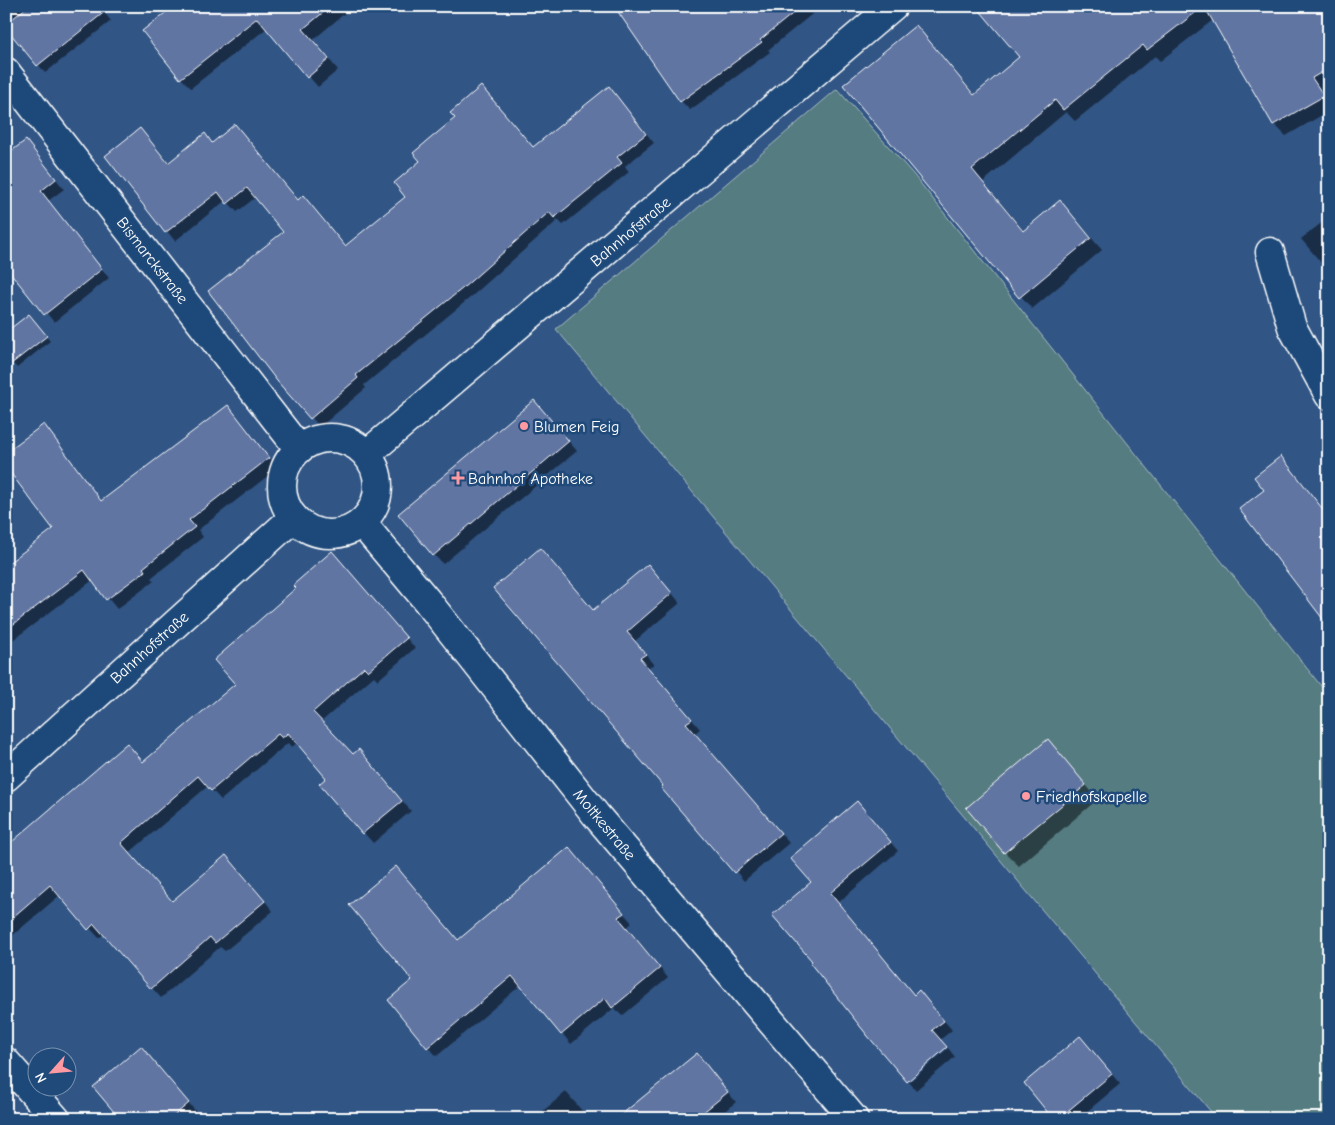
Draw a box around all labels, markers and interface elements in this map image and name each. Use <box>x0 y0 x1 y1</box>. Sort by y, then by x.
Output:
street label: Bahnhofstraße <box>587 193 674 270</box>
street label: Bismarckstraße <box>113 214 192 308</box>
place label: Blumen Feig <box>534 418 620 436</box>
marker: Blumen Feig <box>518 420 530 432</box>
place label: Bahnhof Apotheke <box>468 470 593 488</box>
marker: Bahnhof Apotheke <box>452 472 464 484</box>
street label: Bahnhofstraße <box>107 608 192 688</box>
street label: Moltkestraße <box>569 785 639 864</box>
place label: Friedhofskapelle <box>1036 788 1147 806</box>
marker: Friedhofskapelle <box>1020 790 1032 802</box>
north arrow <box>28 1048 78 1098</box>
text: N <box>31 1070 51 1086</box>

